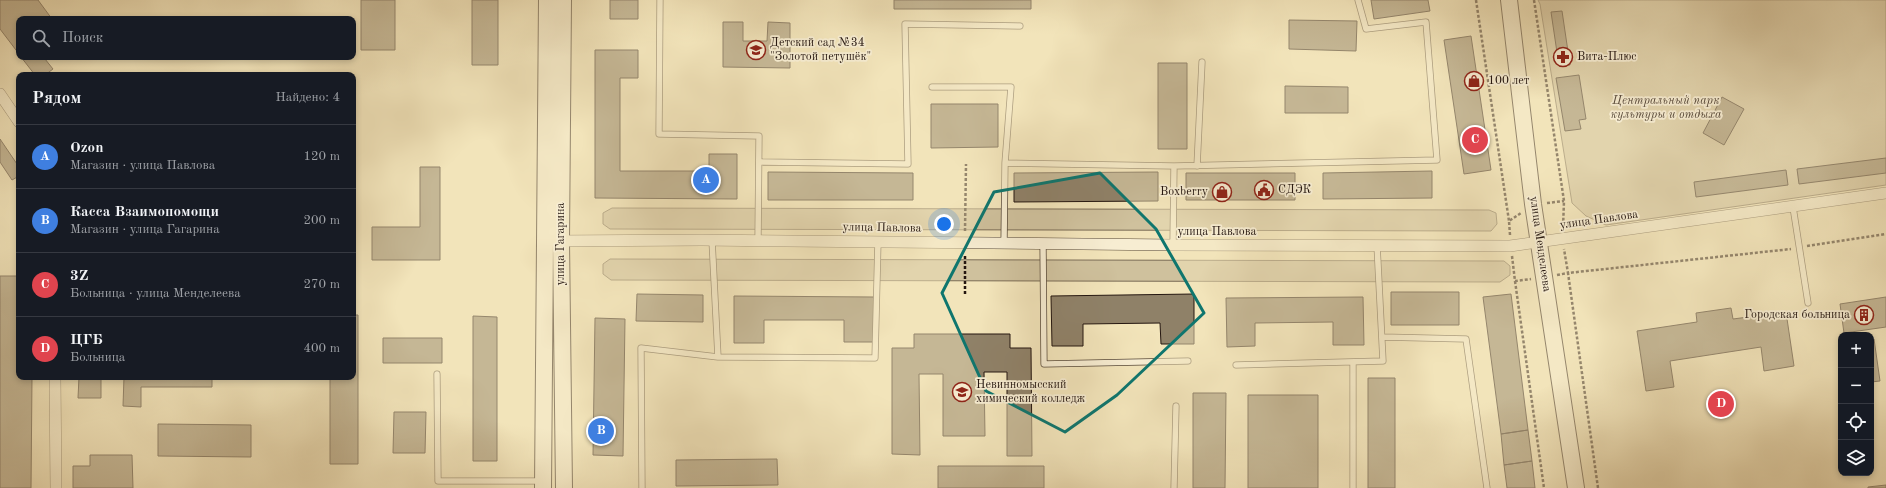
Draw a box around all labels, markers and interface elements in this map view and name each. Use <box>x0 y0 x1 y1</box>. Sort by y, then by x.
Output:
search box <box>16 16 356 60</box>
icon: search <box>30 27 52 49</box>
text: Поиск <box>62 31 103 46</box>
place label: Детский сад №34 "Золотой петушёк" <box>770 37 871 63</box>
school or university icon: Детский сад №34 "Золотой петушёк" <box>745 39 767 61</box>
pharmacy icon: Вита-Плюс <box>1552 46 1574 68</box>
place label: Вита-Плюс <box>1577 51 1636 63</box>
shop icon: 100 лет <box>1463 70 1485 92</box>
place label: 100 лет <box>1488 75 1530 87</box>
text: Рядом <box>32 90 81 107</box>
text: Найдено: 4 <box>276 91 340 104</box>
park label: Центральный парк культуры и отдыха <box>1610 95 1722 121</box>
pin: C <box>1462 125 1488 155</box>
text: Ozon <box>70 141 103 156</box>
text: A <box>40 150 50 163</box>
text: 120 m <box>303 150 340 163</box>
text: Магазин · улица Павлова <box>70 159 215 172</box>
pin: A <box>693 165 719 195</box>
public building icon: СДЭК <box>1253 179 1275 201</box>
shop icon: Boxberry <box>1211 181 1233 203</box>
place label: СДЭК <box>1278 184 1312 196</box>
place label: Boxberry <box>1160 186 1209 198</box>
street label: улица Менделеева <box>1527 195 1553 293</box>
street label: улица Гагарина <box>555 202 567 286</box>
text: Касса Взаимопомощи <box>70 205 219 220</box>
street label: улица Павлова <box>1559 209 1639 231</box>
text: B <box>40 214 50 227</box>
text: 200 m <box>303 214 340 227</box>
your location <box>934 214 954 234</box>
street label: улица Павлова <box>842 221 922 235</box>
text: Магазин · улица Гагарина <box>70 223 220 236</box>
street label: улица Павлова <box>1178 226 1257 238</box>
text: 3Z <box>70 269 88 284</box>
text: C <box>41 278 49 291</box>
text: 270 m <box>303 278 340 291</box>
text: Больница · улица Менделеева <box>70 287 241 300</box>
building icon: Городская больница <box>1853 304 1875 326</box>
place label: Городская больница <box>1744 309 1850 321</box>
map controls <box>1838 332 1874 476</box>
button: + <box>1838 332 1874 368</box>
text: ЦГБ <box>70 333 103 348</box>
text: D <box>40 342 50 355</box>
text: 400 m <box>303 342 340 355</box>
text: Больница <box>70 351 125 364</box>
button: − <box>1838 368 1874 404</box>
place label: Невинномысский химический колледж <box>976 379 1086 405</box>
school or university icon: Невинномысский химический колледж <box>951 381 973 403</box>
pin: D <box>1708 389 1734 419</box>
button: locate <box>1838 404 1874 440</box>
pin: B <box>588 416 614 446</box>
button: layers <box>1838 440 1874 476</box>

